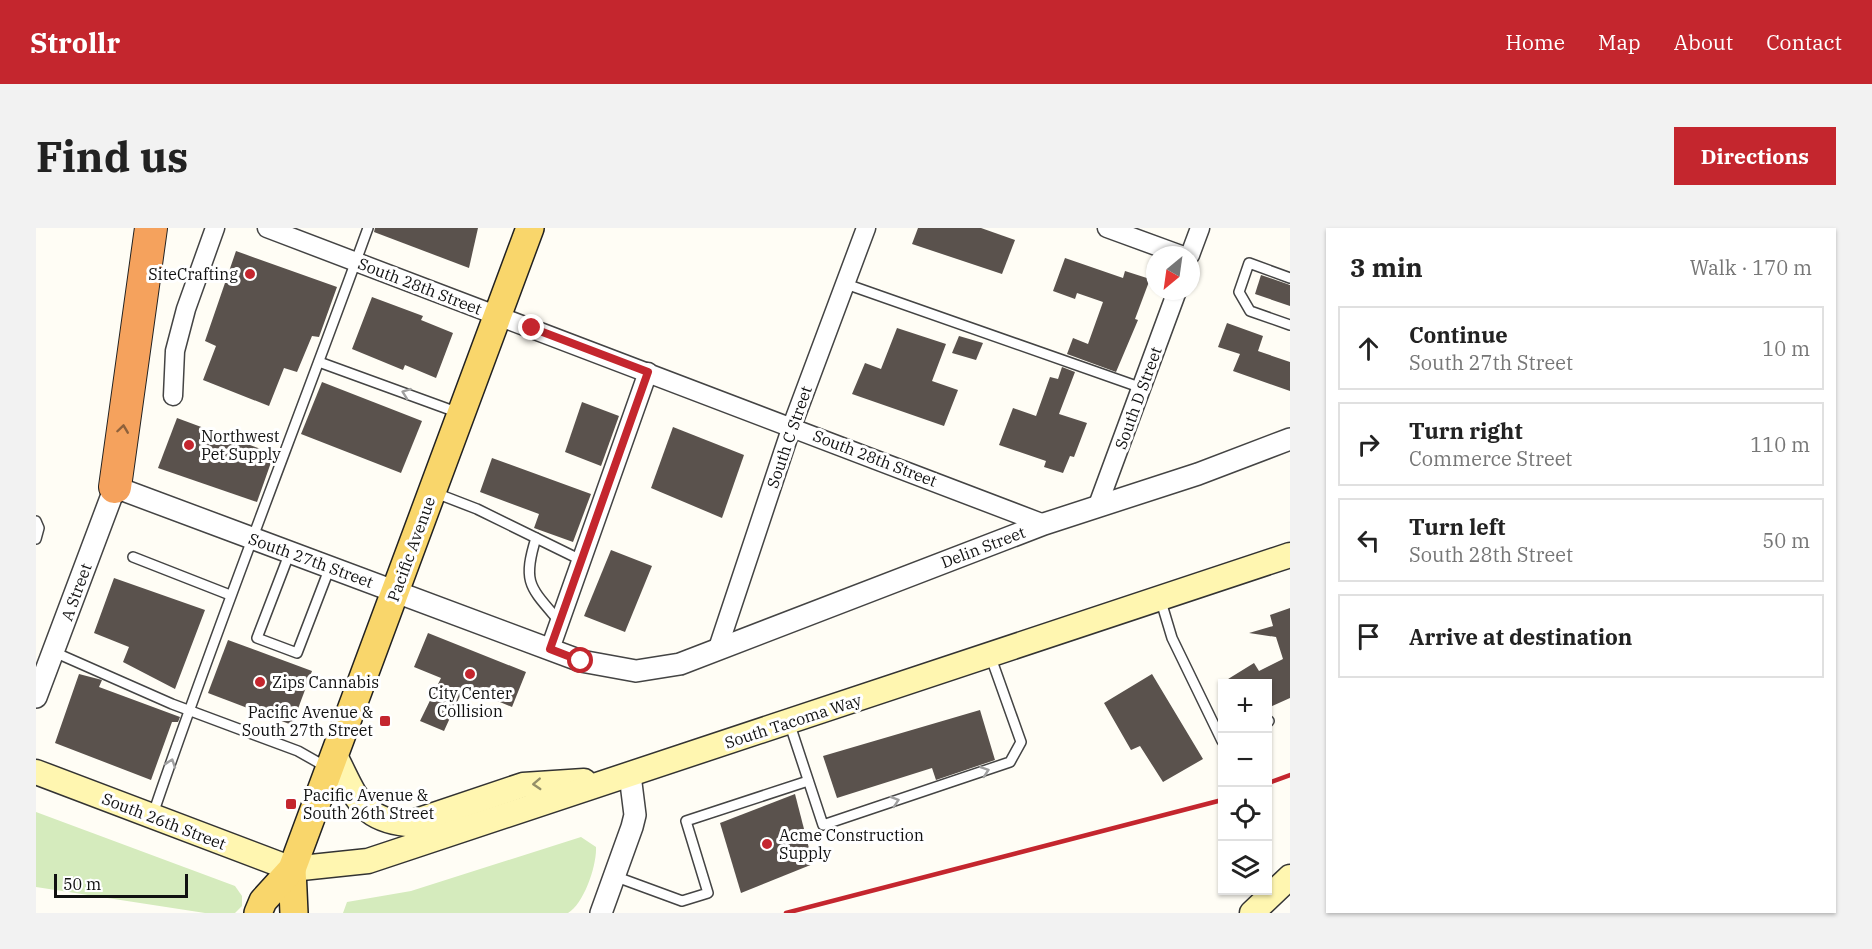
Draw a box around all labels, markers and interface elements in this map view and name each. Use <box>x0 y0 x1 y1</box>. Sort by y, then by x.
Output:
text: Strollr <box>30 24 120 61</box>
text: Home <box>1505 28 1565 56</box>
text: Map <box>1598 28 1641 56</box>
text: About <box>1674 28 1733 56</box>
text: Contact <box>1766 28 1842 56</box>
button: Directions <box>1674 127 1836 185</box>
text: Find us <box>36 129 188 184</box>
north arrow <box>1146 246 1200 300</box>
text: 3 min <box>1350 250 1423 284</box>
street label: South 28th Street <box>355 253 485 319</box>
text: Walk · 170 m <box>1690 254 1812 281</box>
place label: SiteCrafting <box>148 264 238 284</box>
marker: SiteCrafting <box>243 267 257 281</box>
route end <box>518 314 544 340</box>
text: Continue <box>1409 320 1508 349</box>
icon: ahead <box>1352 332 1385 365</box>
text: 10 m <box>1762 335 1810 362</box>
street label: South D Street <box>1110 344 1166 452</box>
text: South 27th Street <box>1409 349 1573 376</box>
street label: South C Street <box>762 383 816 491</box>
one-way arrow <box>401 388 412 401</box>
text: Turn right <box>1409 416 1523 445</box>
one-way arrow <box>117 424 129 433</box>
street label: South 28th Street <box>810 425 940 491</box>
place label: Northwest Pet Supply <box>201 426 281 464</box>
icon: right <box>1352 428 1385 461</box>
text: 110 m <box>1750 431 1810 458</box>
marker: Northwest Pet Supply <box>182 438 196 452</box>
text: Commerce Street <box>1409 445 1572 472</box>
street label: Pacific Avenue <box>383 494 439 604</box>
text: Turn left <box>1409 512 1505 541</box>
street label: Delin Street <box>938 522 1028 572</box>
icon: left <box>1352 524 1385 557</box>
text: 50 m <box>1762 527 1810 554</box>
street label: South 27th Street <box>246 528 376 592</box>
text: South 28th Street <box>1409 541 1573 568</box>
street label: A Street <box>56 560 96 623</box>
icon: arrive <box>1352 620 1385 653</box>
text: Arrive at destination <box>1409 622 1632 651</box>
route start <box>567 647 593 673</box>
marker: City Center Collision <box>463 667 477 681</box>
place label: Zips Cannabis <box>272 672 379 692</box>
marker: Zips Cannabis <box>253 675 267 689</box>
map controls <box>1218 679 1272 895</box>
button: + <box>1218 679 1272 733</box>
place label: City Center Collision <box>428 683 512 721</box>
street label: South Tacoma Way <box>722 689 864 753</box>
place label: Pacific Avenue & South 27th Street <box>242 702 373 740</box>
marker: Pacific Avenue & South 27th Street <box>378 714 392 728</box>
button: − <box>1218 733 1272 787</box>
one-way arrow <box>163 758 176 769</box>
one-way arrow <box>979 765 990 778</box>
one-way arrow <box>533 778 542 791</box>
place label: Pacific Avenue & South 26th Street <box>303 785 435 823</box>
button: locate <box>1218 787 1272 841</box>
street label: South 26th Street <box>99 788 229 854</box>
one-way arrow <box>889 795 900 808</box>
marker: Pacific Avenue & South 26th Street <box>284 797 298 811</box>
place label: Acme Construction Supply <box>779 825 924 863</box>
marker: Acme Construction Supply <box>760 837 774 851</box>
button: layers <box>1218 841 1272 895</box>
scale bar <box>54 871 188 898</box>
text: 50 m <box>63 874 101 894</box>

